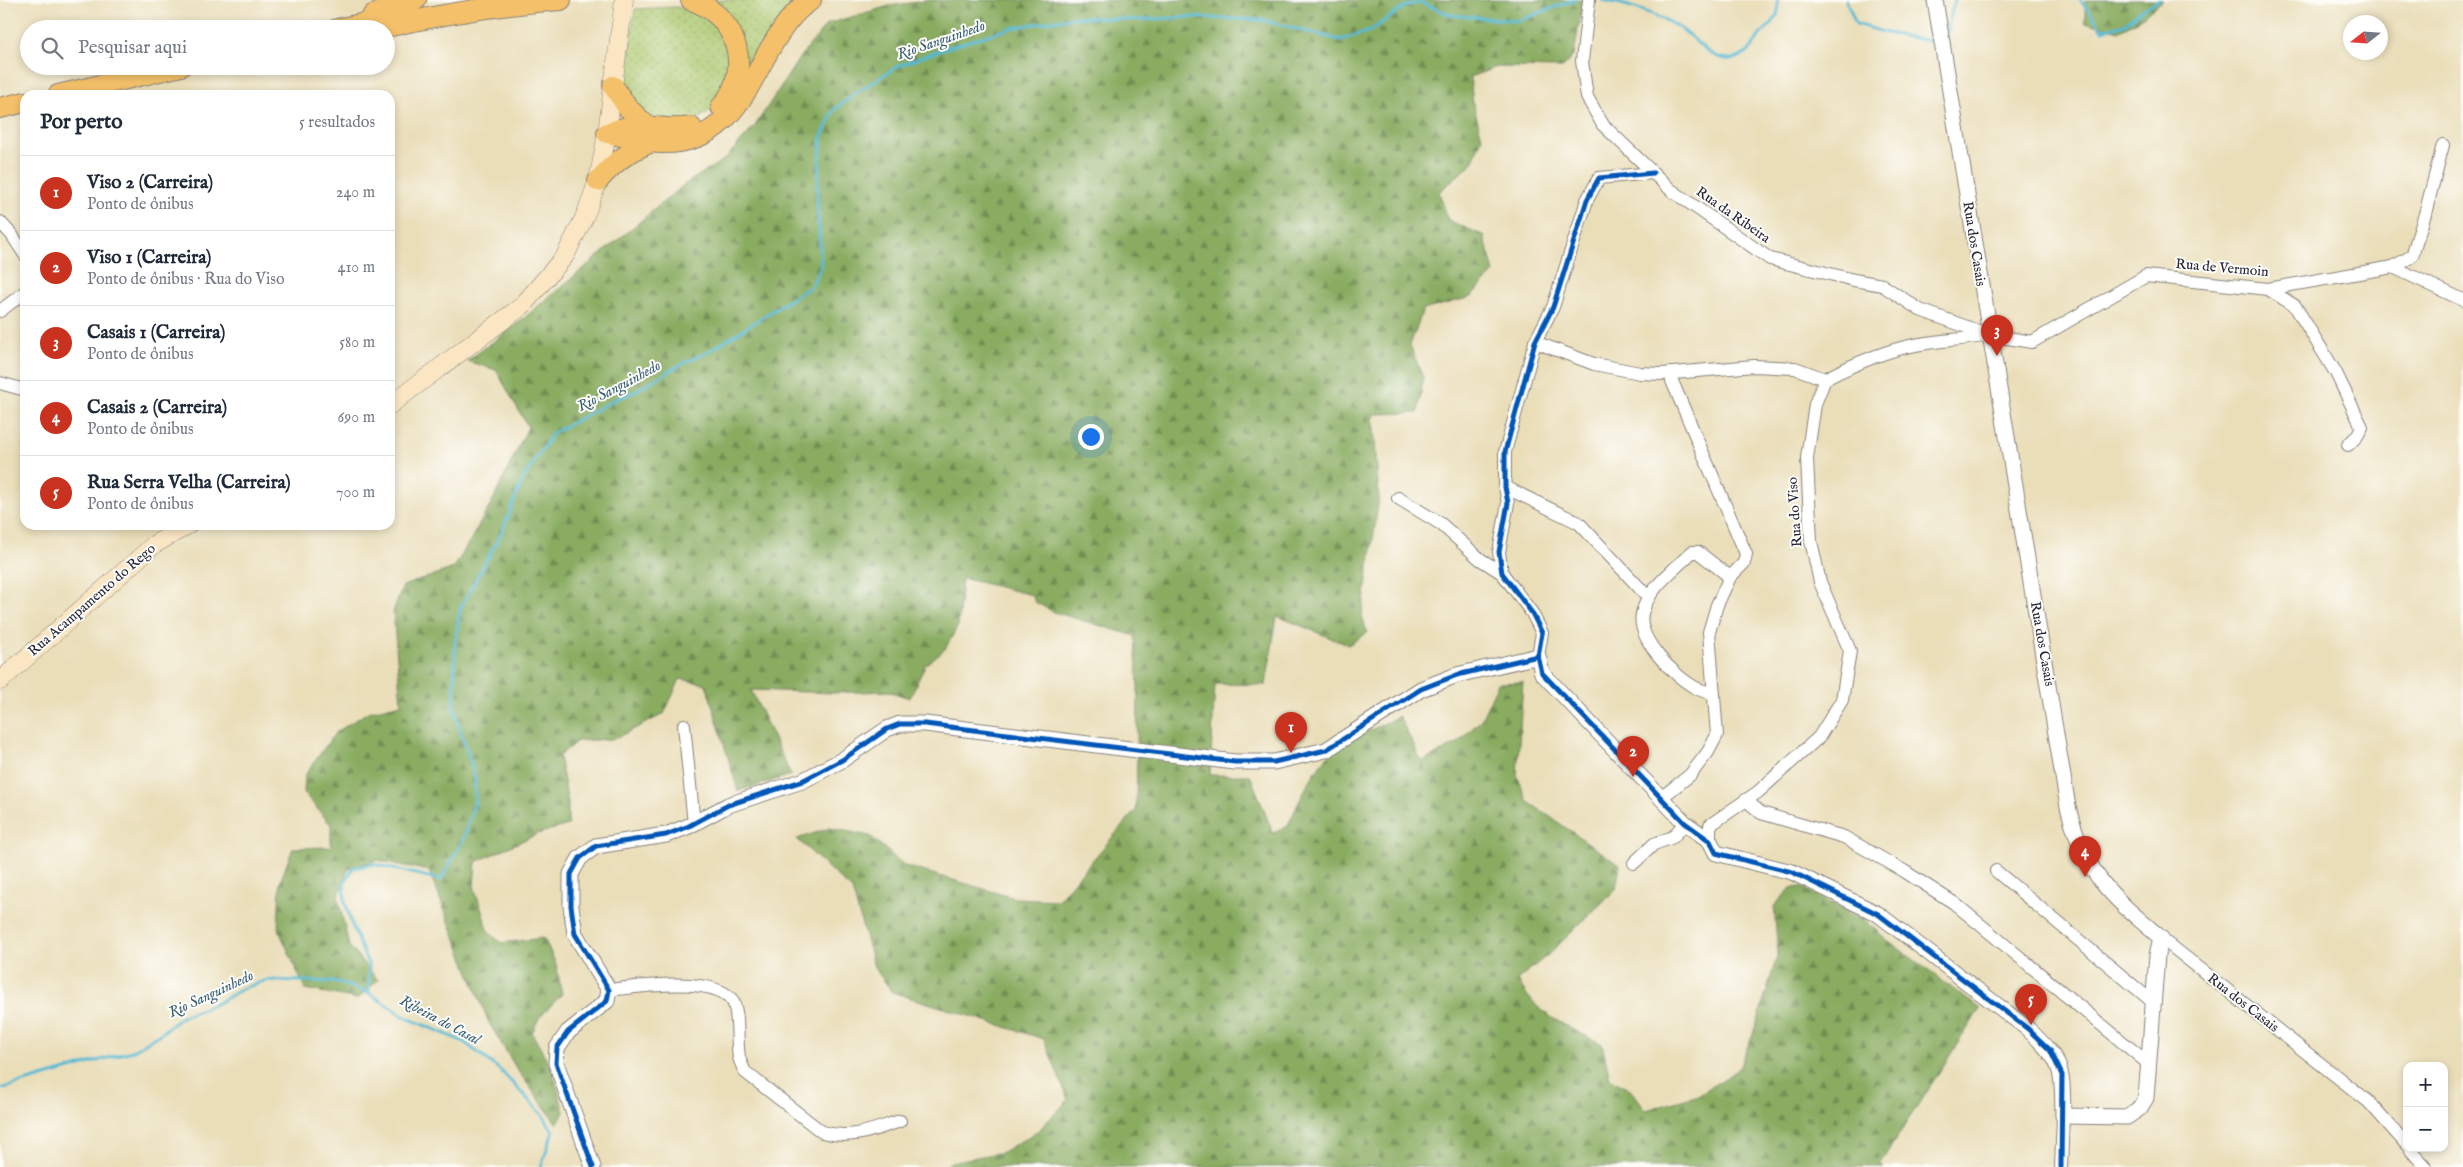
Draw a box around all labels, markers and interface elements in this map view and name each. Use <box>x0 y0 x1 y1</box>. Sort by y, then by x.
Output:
north arrow <box>2343 15 2388 60</box>
water label: Rio Sanguinhedo <box>894 16 988 65</box>
search box <box>20 20 395 75</box>
icon: search <box>38 34 66 62</box>
text: Pesquisar aqui <box>78 36 187 60</box>
text: Por perto <box>40 109 122 136</box>
text: 5 resultados <box>299 113 375 133</box>
text: Viso 2 (Carreira) <box>87 171 213 195</box>
text: 1 <box>53 183 59 203</box>
text: 240 m <box>336 183 375 203</box>
street label: Rua da Ribeira <box>1692 183 1774 248</box>
text: Ponto de ônibus <box>87 195 194 215</box>
street label: Rua dos Casais <box>1958 200 1990 288</box>
text: Viso 1 (Carreira) <box>87 246 211 270</box>
street label: Rua de Vermoin <box>2175 255 2270 281</box>
text: 2 <box>52 258 60 278</box>
text: 410 m <box>338 258 375 278</box>
text: Ponto de ônibus · Rua do Viso <box>87 270 285 290</box>
pin: 3 <box>1981 315 2013 356</box>
text: Casais 1 (Carreira) <box>87 321 225 345</box>
text: 3 <box>53 333 59 353</box>
text: 580 m <box>339 333 375 353</box>
text: Ponto de ônibus <box>87 345 194 365</box>
water label: Rio Sanguinhedo <box>574 356 665 417</box>
text: Casais 2 (Carreira) <box>87 396 227 420</box>
text: 4 <box>52 408 60 428</box>
text: 690 m <box>338 408 375 428</box>
text: Ponto de ônibus <box>87 420 194 440</box>
your location <box>1078 424 1104 450</box>
text: Rua Serra Velha (Carreira) <box>87 471 291 495</box>
street label: Rua do Viso <box>1784 476 1806 548</box>
text: 5 <box>53 483 59 503</box>
text: 700 m <box>336 483 375 503</box>
text: Ponto de ônibus <box>87 495 194 515</box>
street label: Rua Acampamento do Rego <box>25 539 160 660</box>
street label: Rua dos Casais <box>2026 600 2058 688</box>
pin: 1 <box>1275 712 1307 753</box>
pin: 2 <box>1617 736 1649 777</box>
pin: 4 <box>2069 836 2101 877</box>
water label: Rio Sanguinhedo <box>165 966 257 1023</box>
street label: Rua dos Casais <box>2204 970 2282 1036</box>
pin: 5 <box>2015 984 2047 1025</box>
water label: Ribeira do Casal <box>397 991 485 1050</box>
map controls <box>2403 1062 2448 1152</box>
button: + <box>2403 1062 2448 1107</box>
button: − <box>2403 1107 2448 1152</box>

